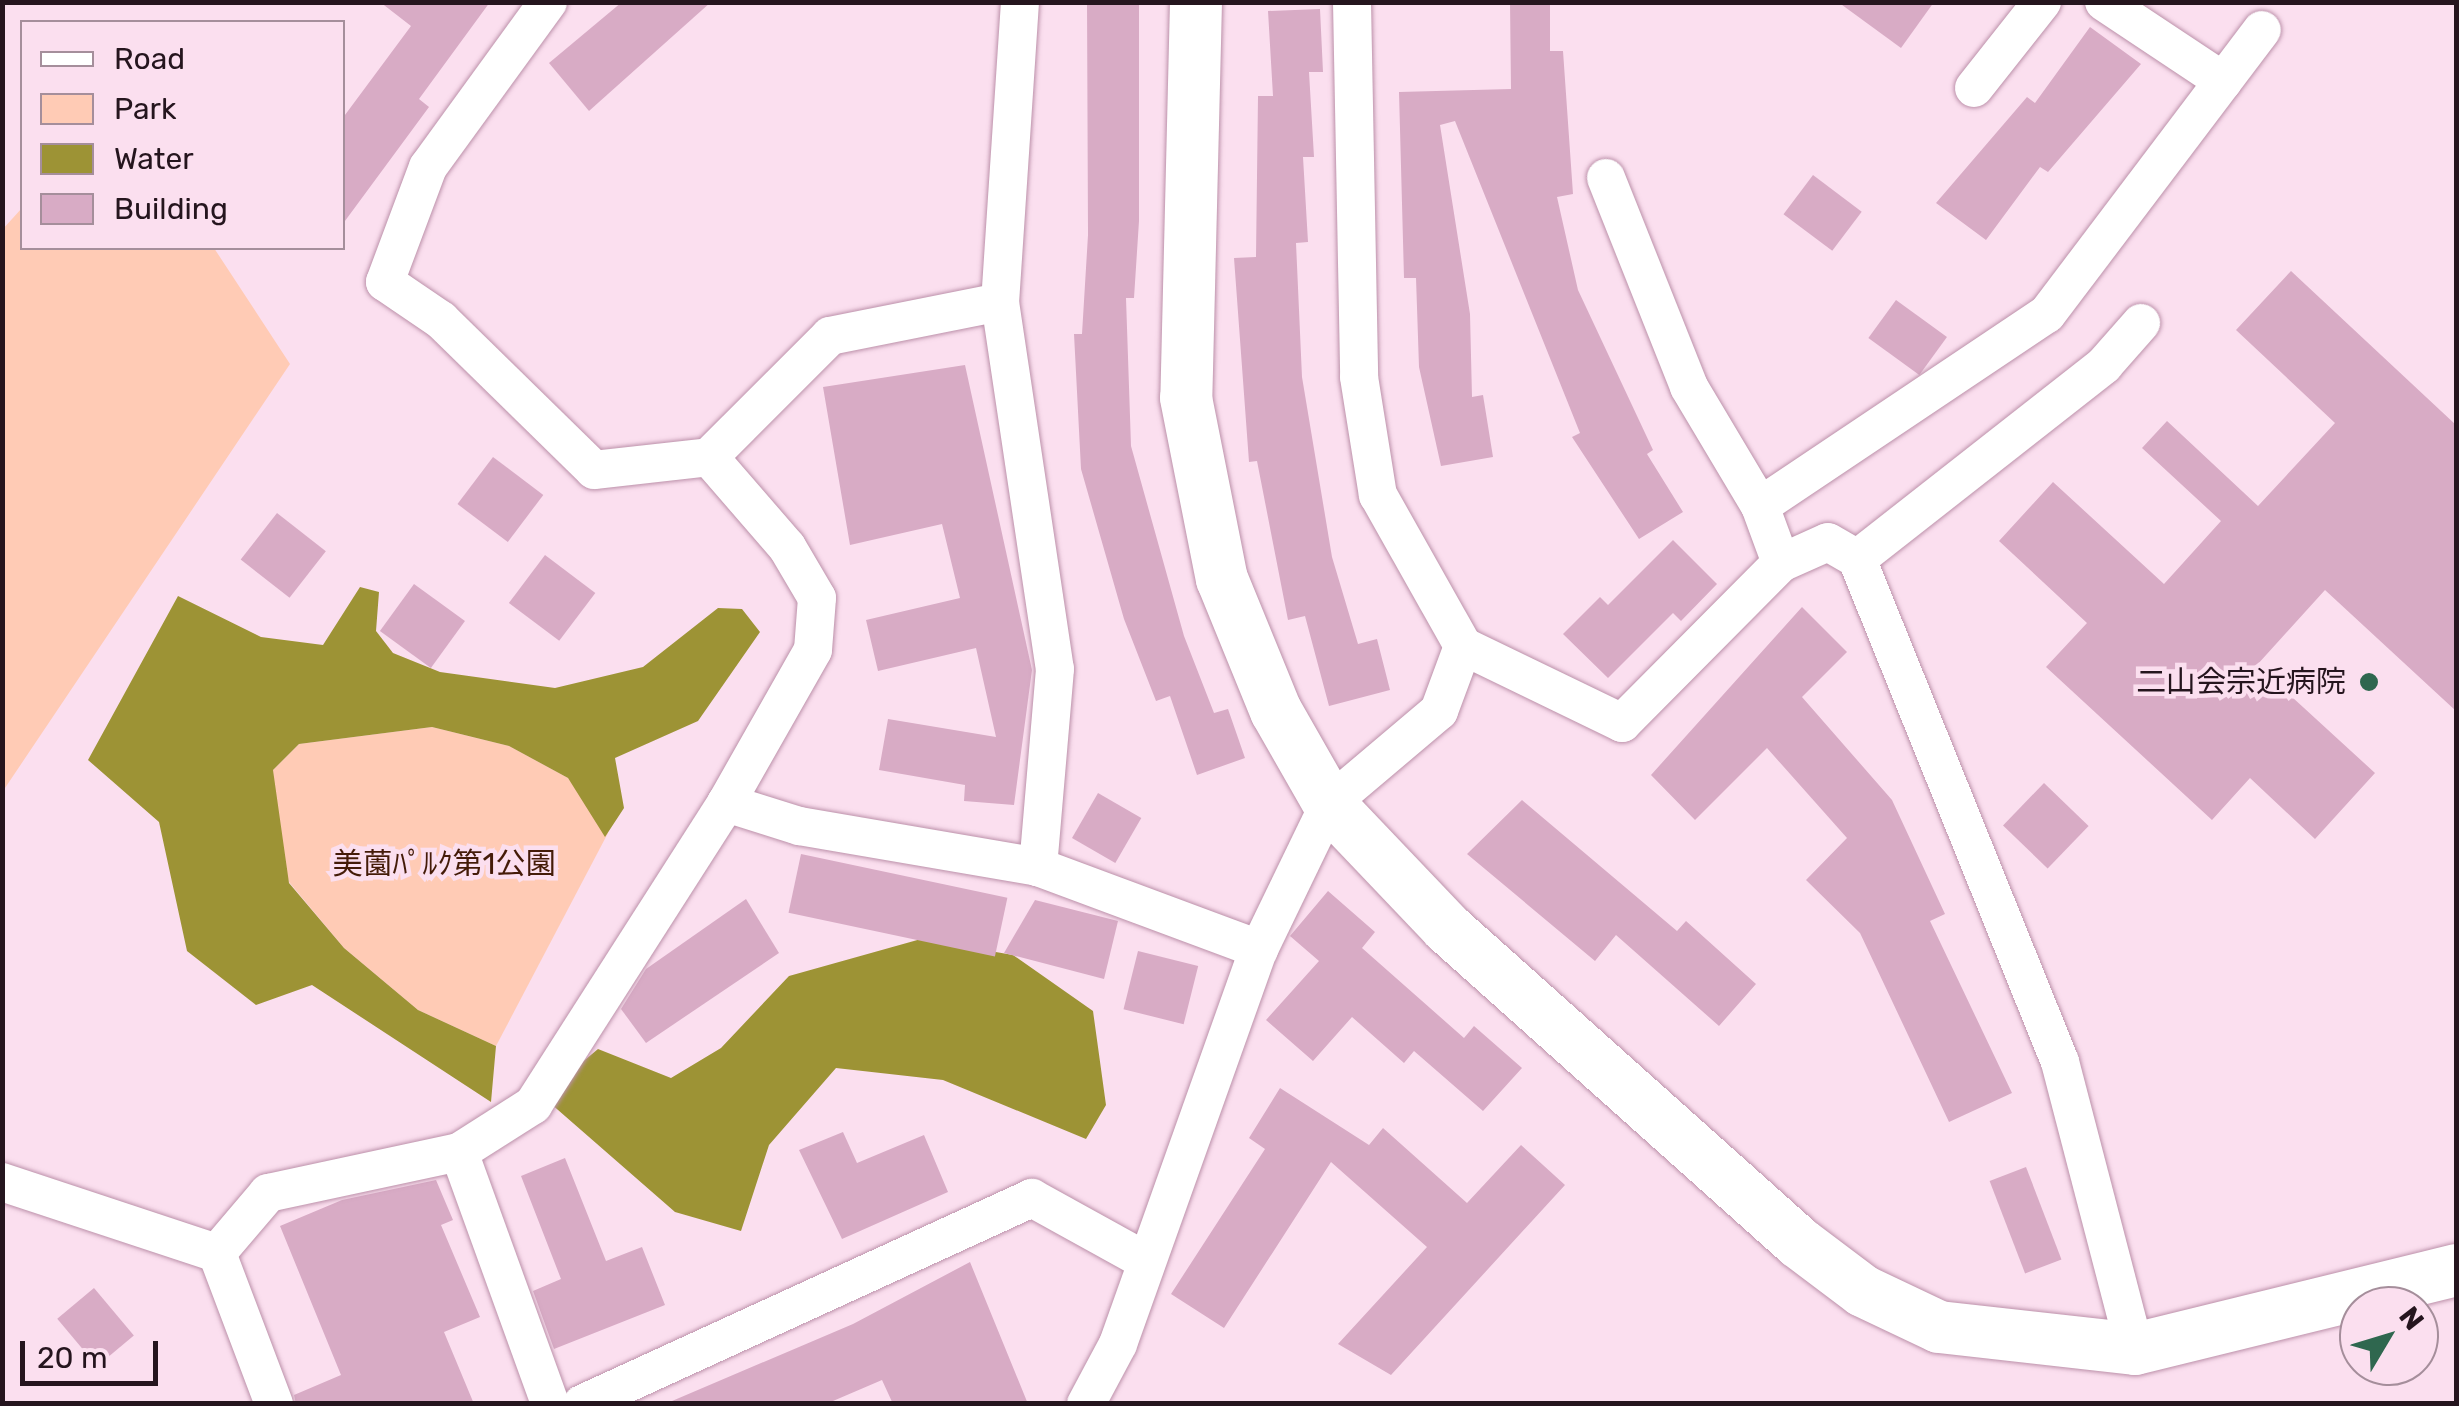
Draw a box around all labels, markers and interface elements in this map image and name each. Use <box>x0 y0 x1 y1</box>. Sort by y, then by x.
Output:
legend <box>20 20 345 250</box>
text: Road <box>114 41 185 77</box>
text: Park <box>114 91 176 127</box>
text: Water <box>114 141 194 177</box>
text: Building <box>114 191 228 227</box>
place label: 二山会宗近病院 <box>2136 664 2346 700</box>
marker: 二山会宗近病院 <box>2356 669 2382 695</box>
park label: 美薗ﾊﾟﾙｸ第1公園 <box>333 846 555 882</box>
north arrow <box>2339 1286 2439 1386</box>
text: N <box>2392 1300 2431 1337</box>
scale bar <box>25 1321 162 1383</box>
text: 20 m <box>37 1340 108 1376</box>

